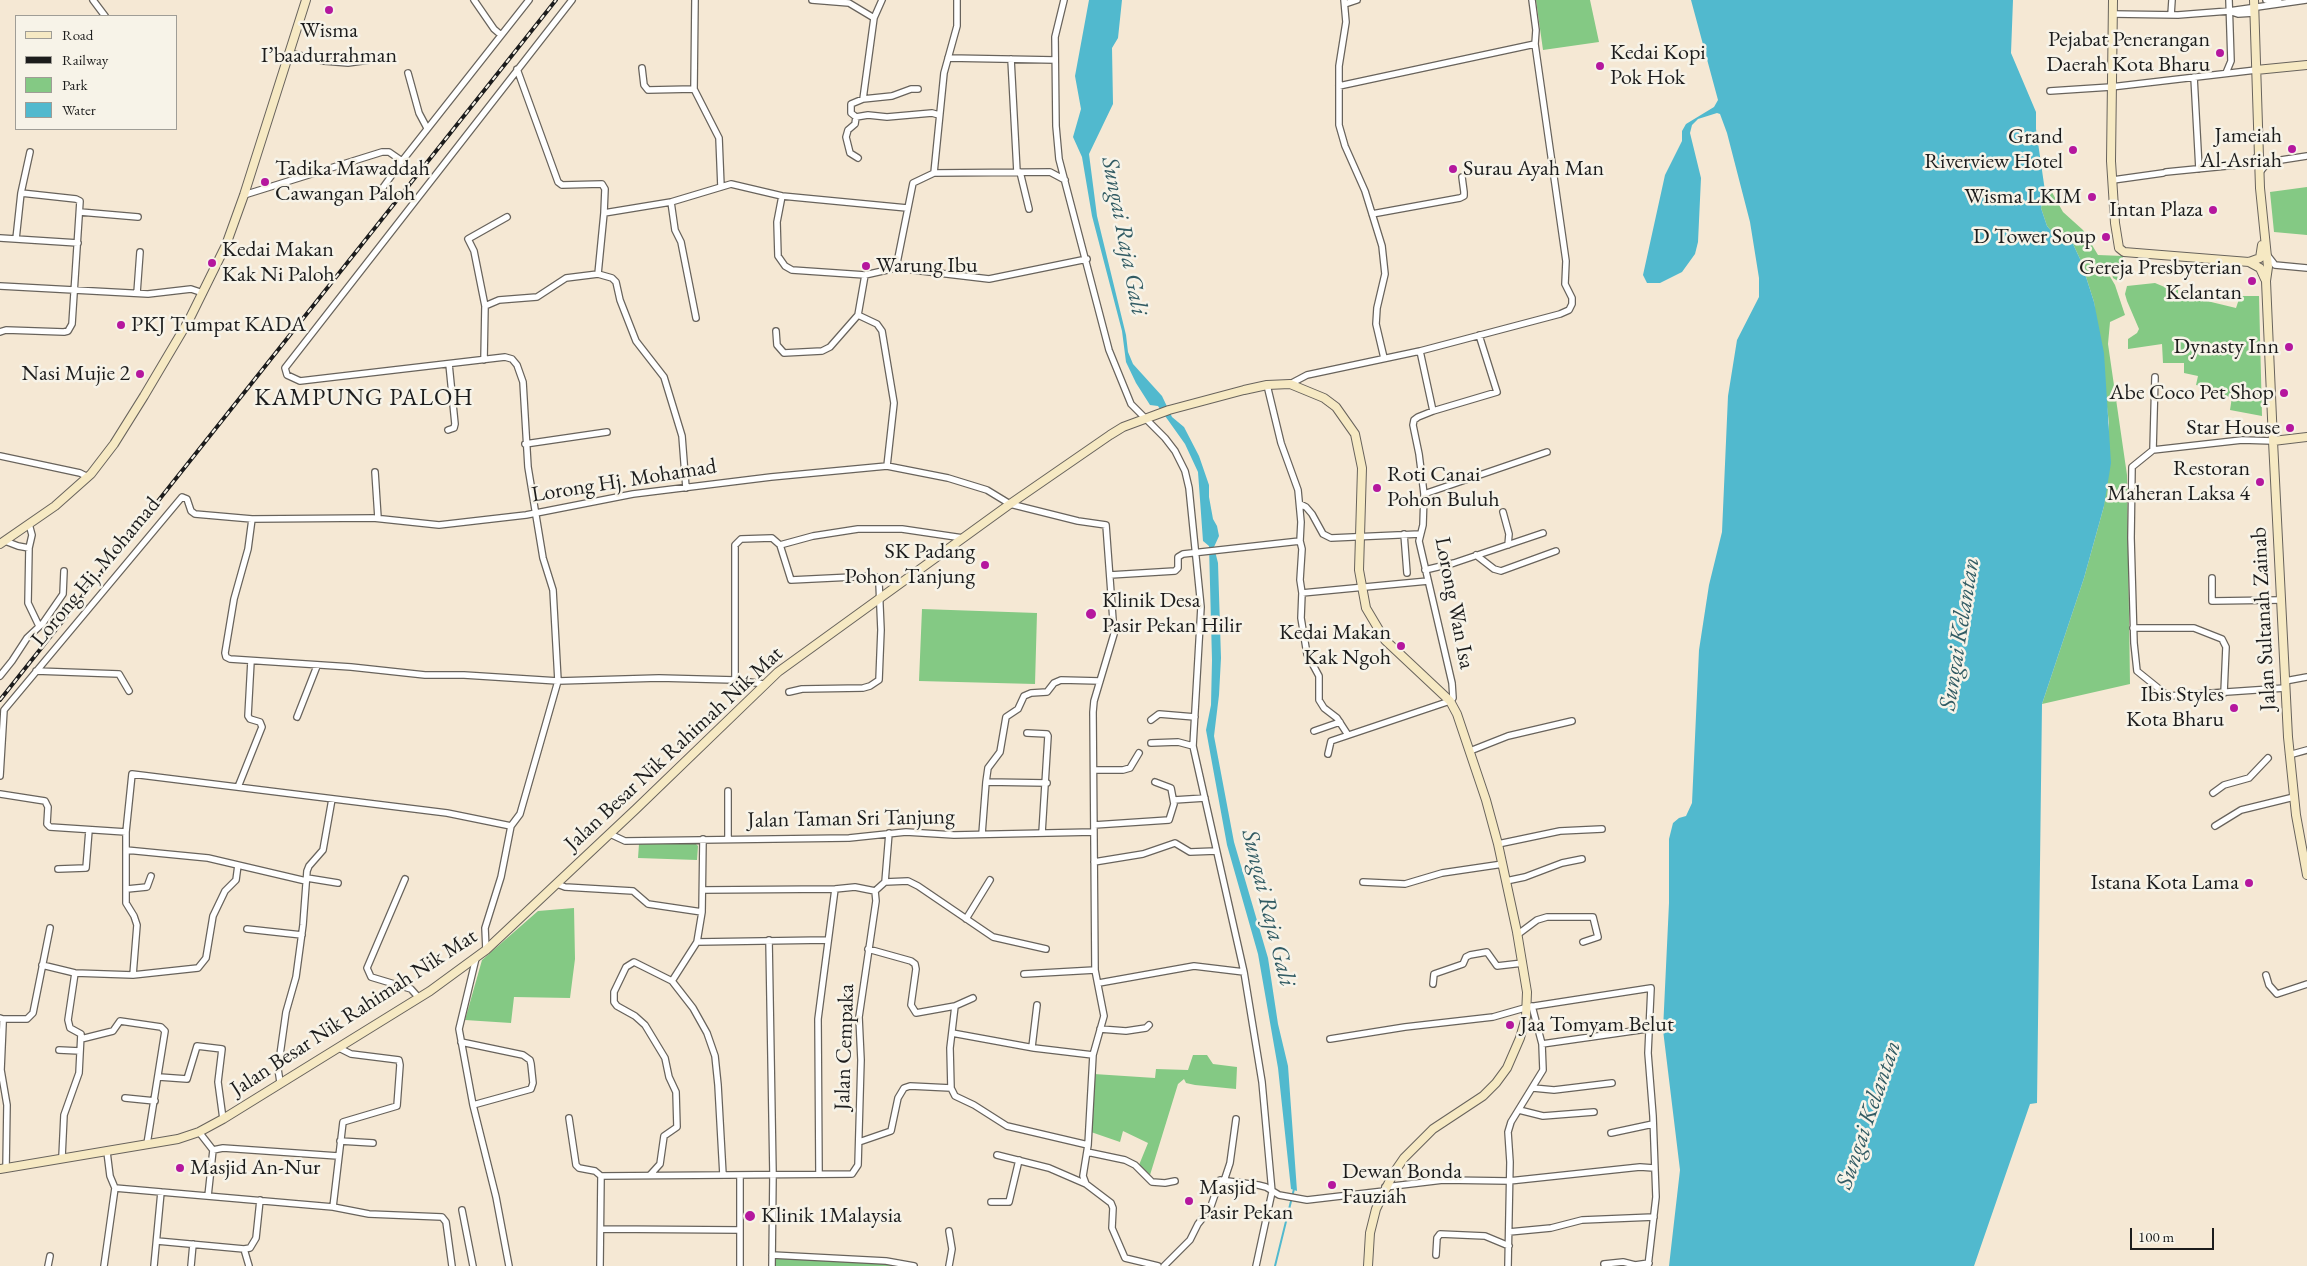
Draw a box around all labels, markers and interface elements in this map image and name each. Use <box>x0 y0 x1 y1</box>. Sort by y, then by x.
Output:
marker: Wisma I’baadurrahman <box>323 4 335 16</box>
legend <box>15 15 178 130</box>
place label: Wisma I’baadurrahman <box>261 18 397 70</box>
text: Road <box>62 25 93 44</box>
place label: Pejabat Penerangan Daerah Kota Bharu <box>2046 27 2210 78</box>
place label: Kedai Kopi Pok Hok <box>1610 40 1706 91</box>
marker: Pejabat Penerangan Daerah Kota Bharu <box>2214 47 2226 59</box>
text: Railway <box>62 50 108 69</box>
marker: Kedai Kopi Pok Hok <box>1594 60 1606 72</box>
text: Park <box>62 75 88 94</box>
text: Water <box>62 100 96 119</box>
place label: Jameiah Al-Asriah <box>2200 123 2282 174</box>
place label: Grand Riverview Hotel <box>1924 124 2063 175</box>
marker: Jameiah Al-Asriah <box>2286 143 2298 155</box>
marker: Grand Riverview Hotel <box>2067 144 2079 156</box>
water label: Sungai Raja Gali <box>1095 154 1153 318</box>
place label: Tadika Mawaddah Cawangan Paloh <box>275 156 430 208</box>
place label: Surau Ayah Man <box>1463 156 1604 182</box>
marker: Surau Ayah Man <box>1447 163 1459 175</box>
marker: Tadika Mawaddah Cawangan Paloh <box>259 176 271 188</box>
place label: Wisma LKIM <box>1964 184 2082 210</box>
marker: Wisma LKIM <box>2086 191 2098 203</box>
place label: Intan Plaza <box>2109 197 2203 223</box>
marker: Intan Plaza <box>2207 204 2219 216</box>
place label: D Tower Soup <box>1973 224 2096 250</box>
marker: D Tower Soup <box>2100 231 2112 243</box>
place label: Kedai Makan Kak Ni Paloh <box>222 237 335 288</box>
place label: Warung Ibu <box>876 253 978 279</box>
place label: Gereja Presbyterian Kelantan <box>2079 255 2242 306</box>
marker: Kedai Makan Kak Ni Paloh <box>206 257 218 269</box>
marker: Warung Ibu <box>860 260 872 272</box>
marker: Gereja Presbyterian Kelantan <box>2246 275 2258 287</box>
place label: PKJ Tumpat KADA <box>131 312 306 338</box>
marker: PKJ Tumpat KADA <box>115 319 127 331</box>
place label: Dynasty Inn <box>2174 334 2279 360</box>
marker: Dynasty Inn <box>2283 341 2295 353</box>
place label: Nasi Mujie 2 <box>22 361 130 387</box>
marker: Nasi Mujie 2 <box>134 368 146 380</box>
place label: Abe Coco Pet Shop <box>2109 380 2274 406</box>
district label: KAMPUNG PALOH <box>253 384 475 412</box>
marker: Abe Coco Pet Shop <box>2278 387 2290 399</box>
place label: Star House <box>2186 415 2280 441</box>
marker: Star House <box>2284 422 2296 434</box>
street label: Lorong Hj. Mohamad <box>530 453 718 509</box>
place label: Restoran Maheran Laksa 4 <box>2107 456 2250 508</box>
place label: Roti Canai Pohon Buluh <box>1387 462 1500 514</box>
marker: Restoran Maheran Laksa 4 <box>2254 476 2266 488</box>
marker: Roti Canai Pohon Buluh <box>1371 482 1383 494</box>
street label: Lorong Hj. Mohamad <box>26 492 166 652</box>
street label: Jalan Sultanah Zainab <box>2246 526 2282 712</box>
street label: Lorong Wan Isa <box>1428 535 1480 671</box>
place label: SK Padang Pohon Tanjung <box>845 539 975 590</box>
water label: Sungai Kelantan <box>1934 555 1986 713</box>
marker: SK Padang Pohon Tanjung <box>979 559 991 571</box>
place label: Klinik Desa Pasir Pekan Hilir <box>1102 588 1242 640</box>
marker: Klinik Desa Pasir Pekan Hilir <box>1084 607 1098 621</box>
place label: Kedai Makan Kak Ngoh <box>1279 620 1391 671</box>
marker: Kedai Makan Kak Ngoh <box>1395 640 1407 652</box>
street label: Jalan Besar Nik Rahimah Nik Mat <box>560 641 788 857</box>
place label: Ibis Styles Kota Bharu <box>2126 682 2224 734</box>
marker: Ibis Styles Kota Bharu <box>2228 702 2240 714</box>
street label: Jalan Taman Sri Tanjung <box>747 804 955 834</box>
water label: Sungai Raja Gali <box>1235 827 1301 989</box>
place label: Istana Kota Lama <box>2090 870 2239 896</box>
marker: Istana Kota Lama <box>2243 877 2255 889</box>
street label: Jalan Besar Nik Rahimah Nik Mat <box>226 923 482 1103</box>
street label: Jalan Cempaka <box>830 983 860 1111</box>
place label: Jaa Tomyam Belut <box>1520 1012 1674 1038</box>
marker: Jaa Tomyam Belut <box>1504 1019 1516 1031</box>
water label: Sungai Kelantan <box>1830 1037 1908 1193</box>
place label: Masjid An-Nur <box>190 1155 320 1181</box>
place label: Dewan Bonda Fauziah <box>1342 1159 1462 1210</box>
marker: Masjid An-Nur <box>174 1162 186 1174</box>
place label: Masjid Pasir Pekan <box>1199 1175 1293 1226</box>
marker: Dewan Bonda Fauziah <box>1326 1179 1338 1191</box>
marker: Masjid Pasir Pekan <box>1183 1195 1195 1207</box>
place label: Klinik 1Malaysia <box>761 1203 902 1229</box>
marker: Klinik 1Malaysia <box>743 1209 757 1223</box>
scale bar <box>2132 1218 2216 1250</box>
text: 100 m <box>2138 1227 2174 1246</box>

